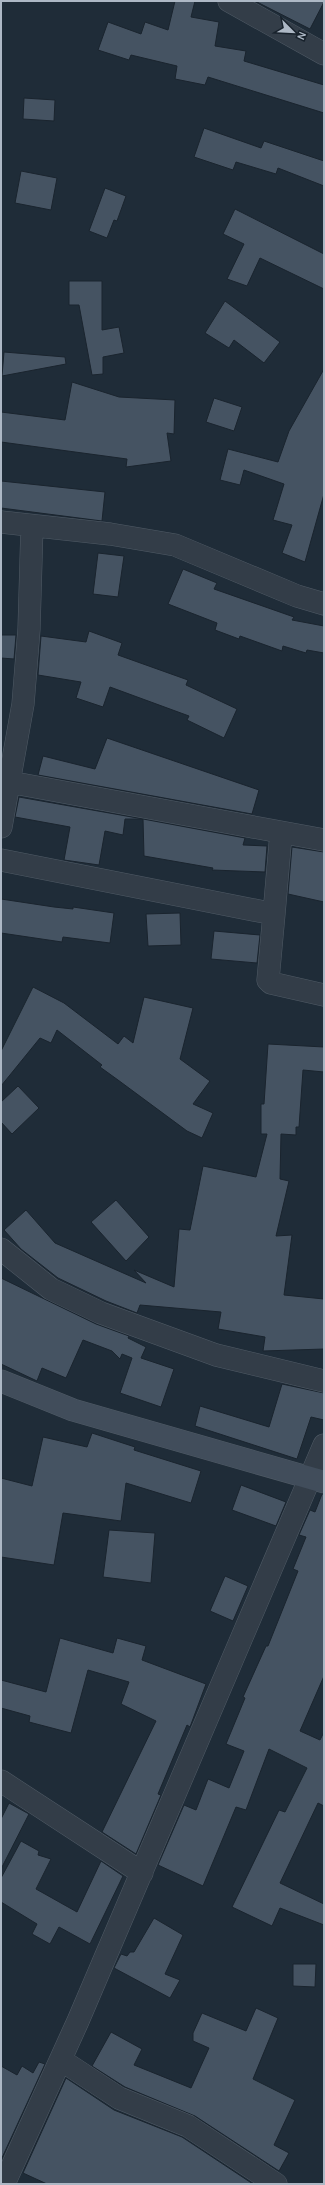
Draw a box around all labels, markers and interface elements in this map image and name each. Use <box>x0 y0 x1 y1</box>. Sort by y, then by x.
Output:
north arrow <box>273 12 313 52</box>
text: N <box>294 30 309 42</box>

